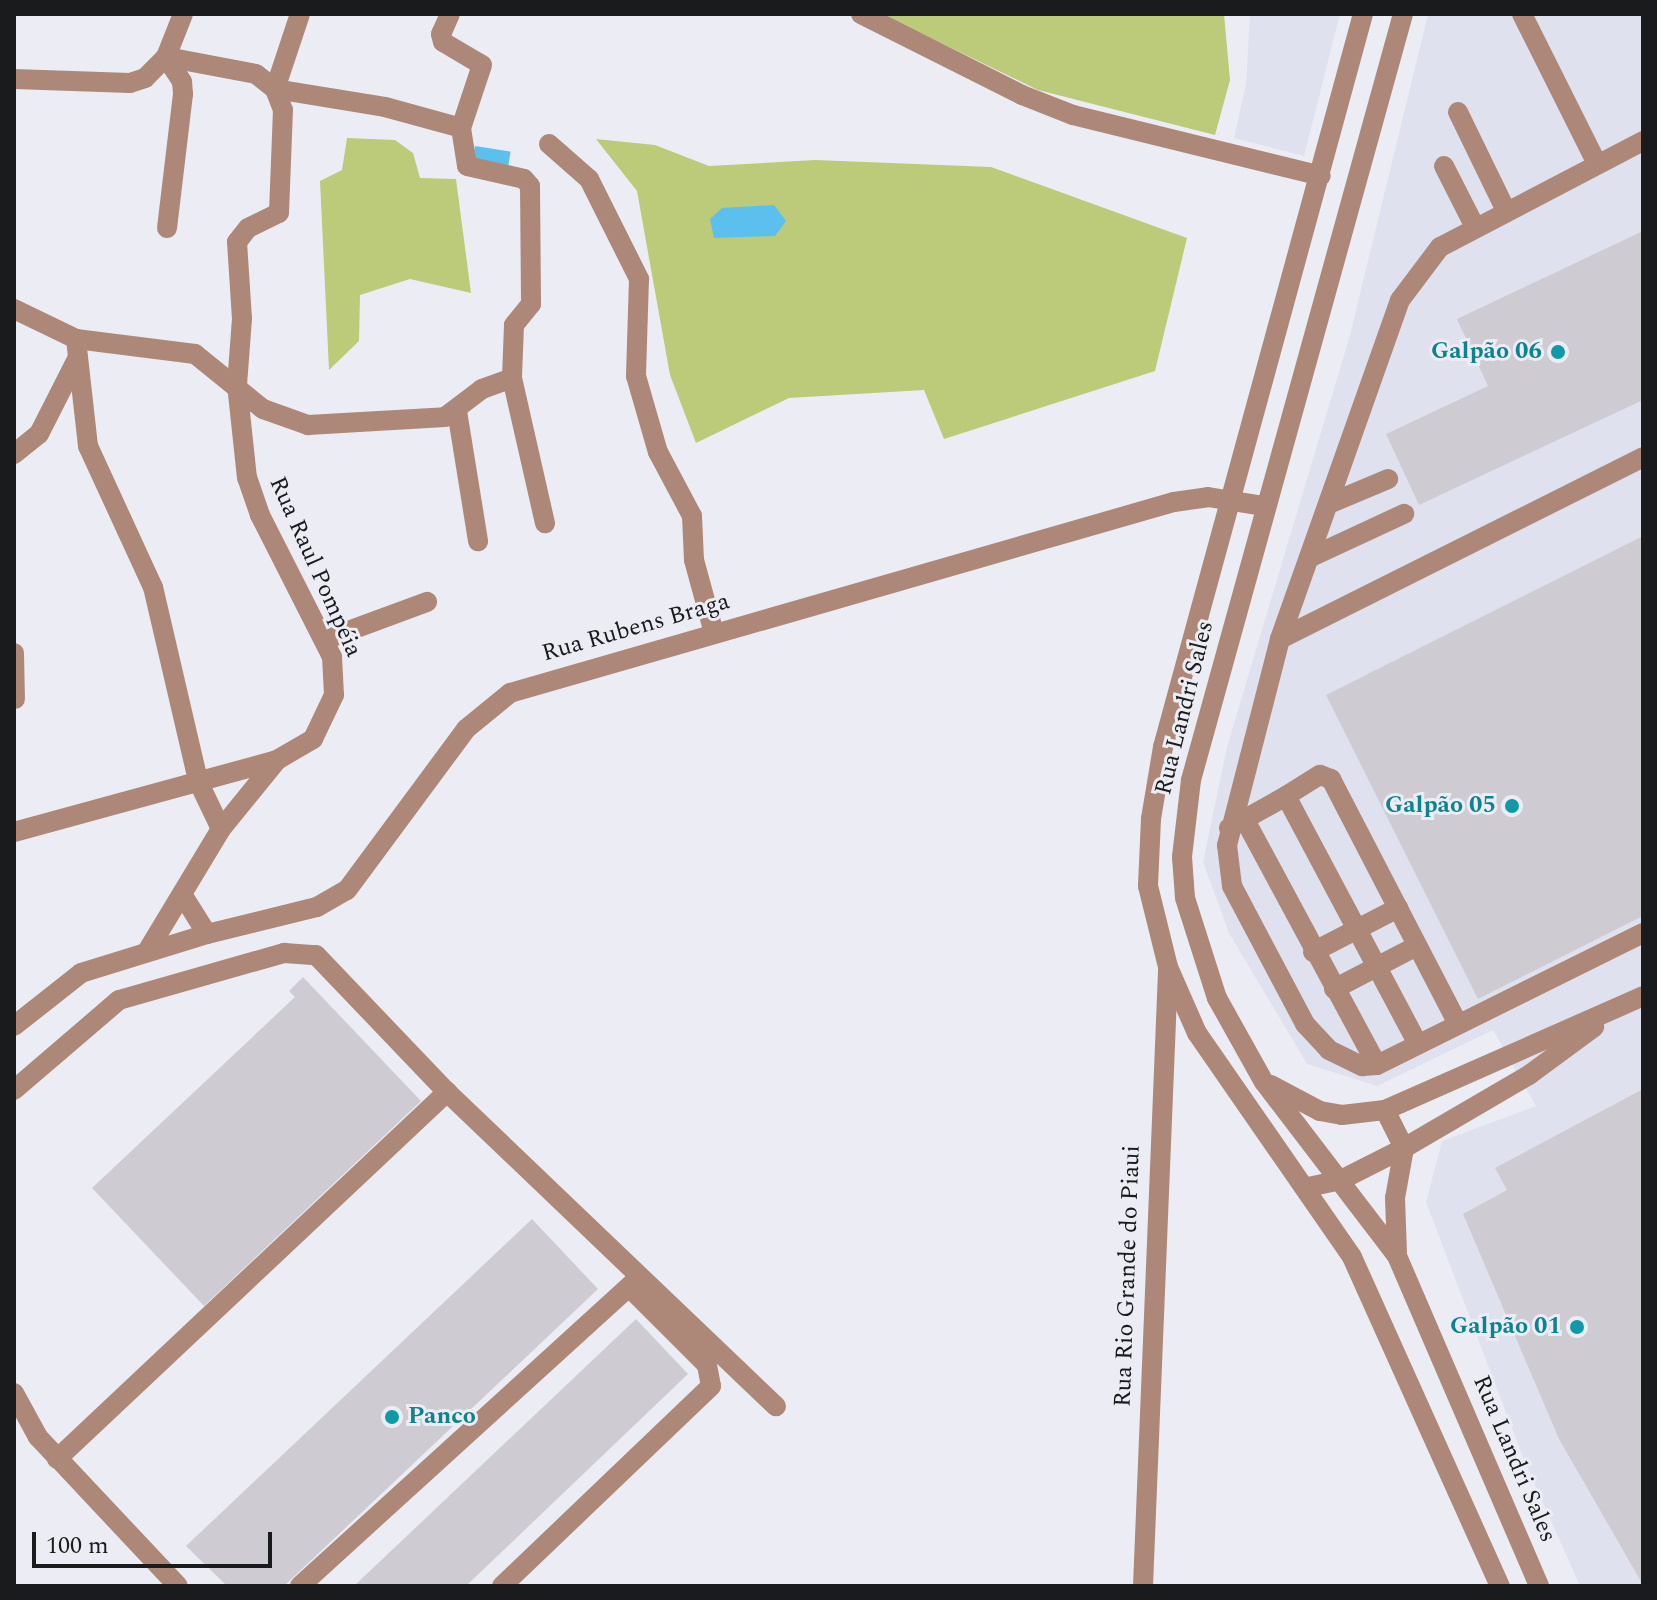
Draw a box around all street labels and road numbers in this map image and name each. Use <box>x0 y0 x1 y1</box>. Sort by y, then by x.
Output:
street label: Rua Raul Pompéia <box>262 472 368 662</box>
street label: Rua Rubens Braga <box>539 587 733 669</box>
street label: Rua Landri Sales <box>1149 618 1221 798</box>
street label: Rua Rio Grande do Piaui <box>1109 1144 1147 1408</box>
street label: Rua Landri Sales <box>1466 1371 1562 1547</box>

